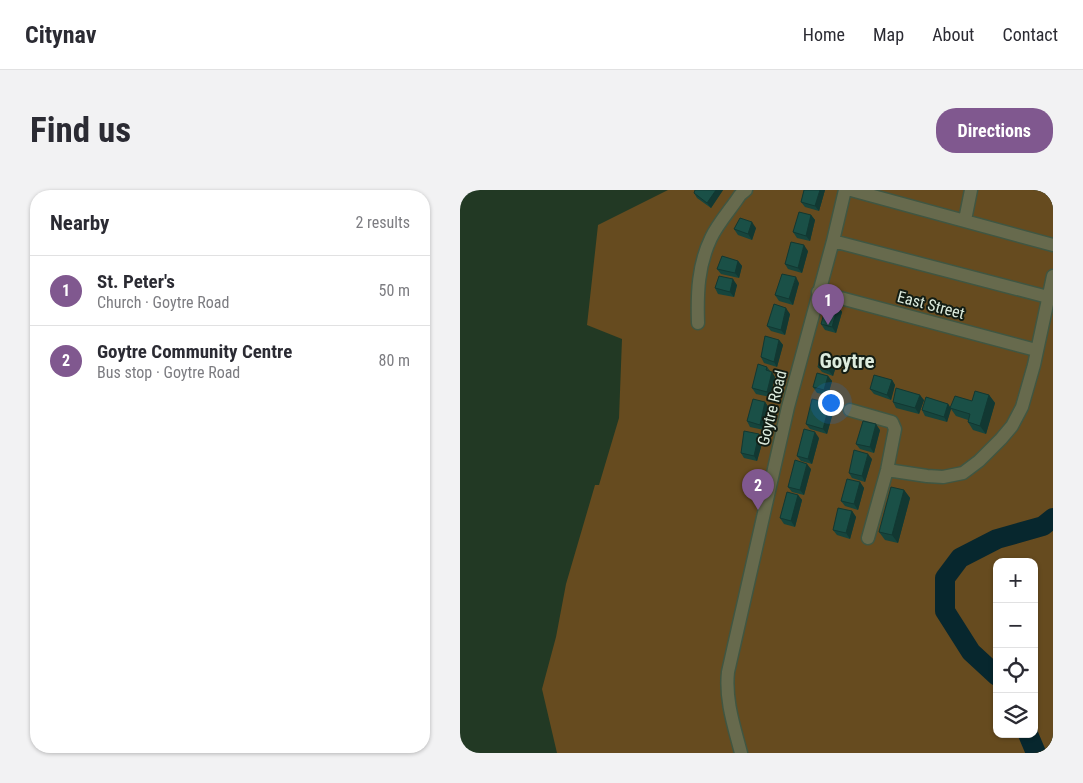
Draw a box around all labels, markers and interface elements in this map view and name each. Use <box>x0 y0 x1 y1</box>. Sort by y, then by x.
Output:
text: Citynav <box>25 21 96 49</box>
text: Home <box>803 24 845 45</box>
text: Map <box>873 24 904 45</box>
text: About <box>932 24 974 45</box>
text: Contact <box>1002 24 1058 45</box>
button: Directions <box>936 108 1053 153</box>
text: Find us <box>30 110 131 151</box>
text: Nearby <box>50 211 109 235</box>
text: 2 results <box>355 213 410 232</box>
text: St. Peter's <box>97 270 175 293</box>
text: 1 <box>62 281 70 300</box>
text: 50 m <box>378 281 410 300</box>
pin: 1 <box>812 284 844 325</box>
street label: East Street <box>895 287 967 323</box>
text: Church · Goytre Road <box>97 293 229 312</box>
text: Goytre Community Centre <box>97 340 292 363</box>
district label: Goytre <box>819 349 875 373</box>
text: 2 <box>62 351 70 370</box>
text: 80 m <box>378 351 410 370</box>
text: Bus stop · Goytre Road <box>97 363 240 382</box>
street label: Goytre Road <box>753 368 791 448</box>
your location <box>818 390 844 416</box>
pin: 2 <box>742 469 774 510</box>
map controls <box>993 558 1038 738</box>
button: + <box>993 558 1038 603</box>
button: − <box>993 603 1038 648</box>
button: locate <box>993 648 1038 693</box>
button: layers <box>993 693 1038 738</box>

